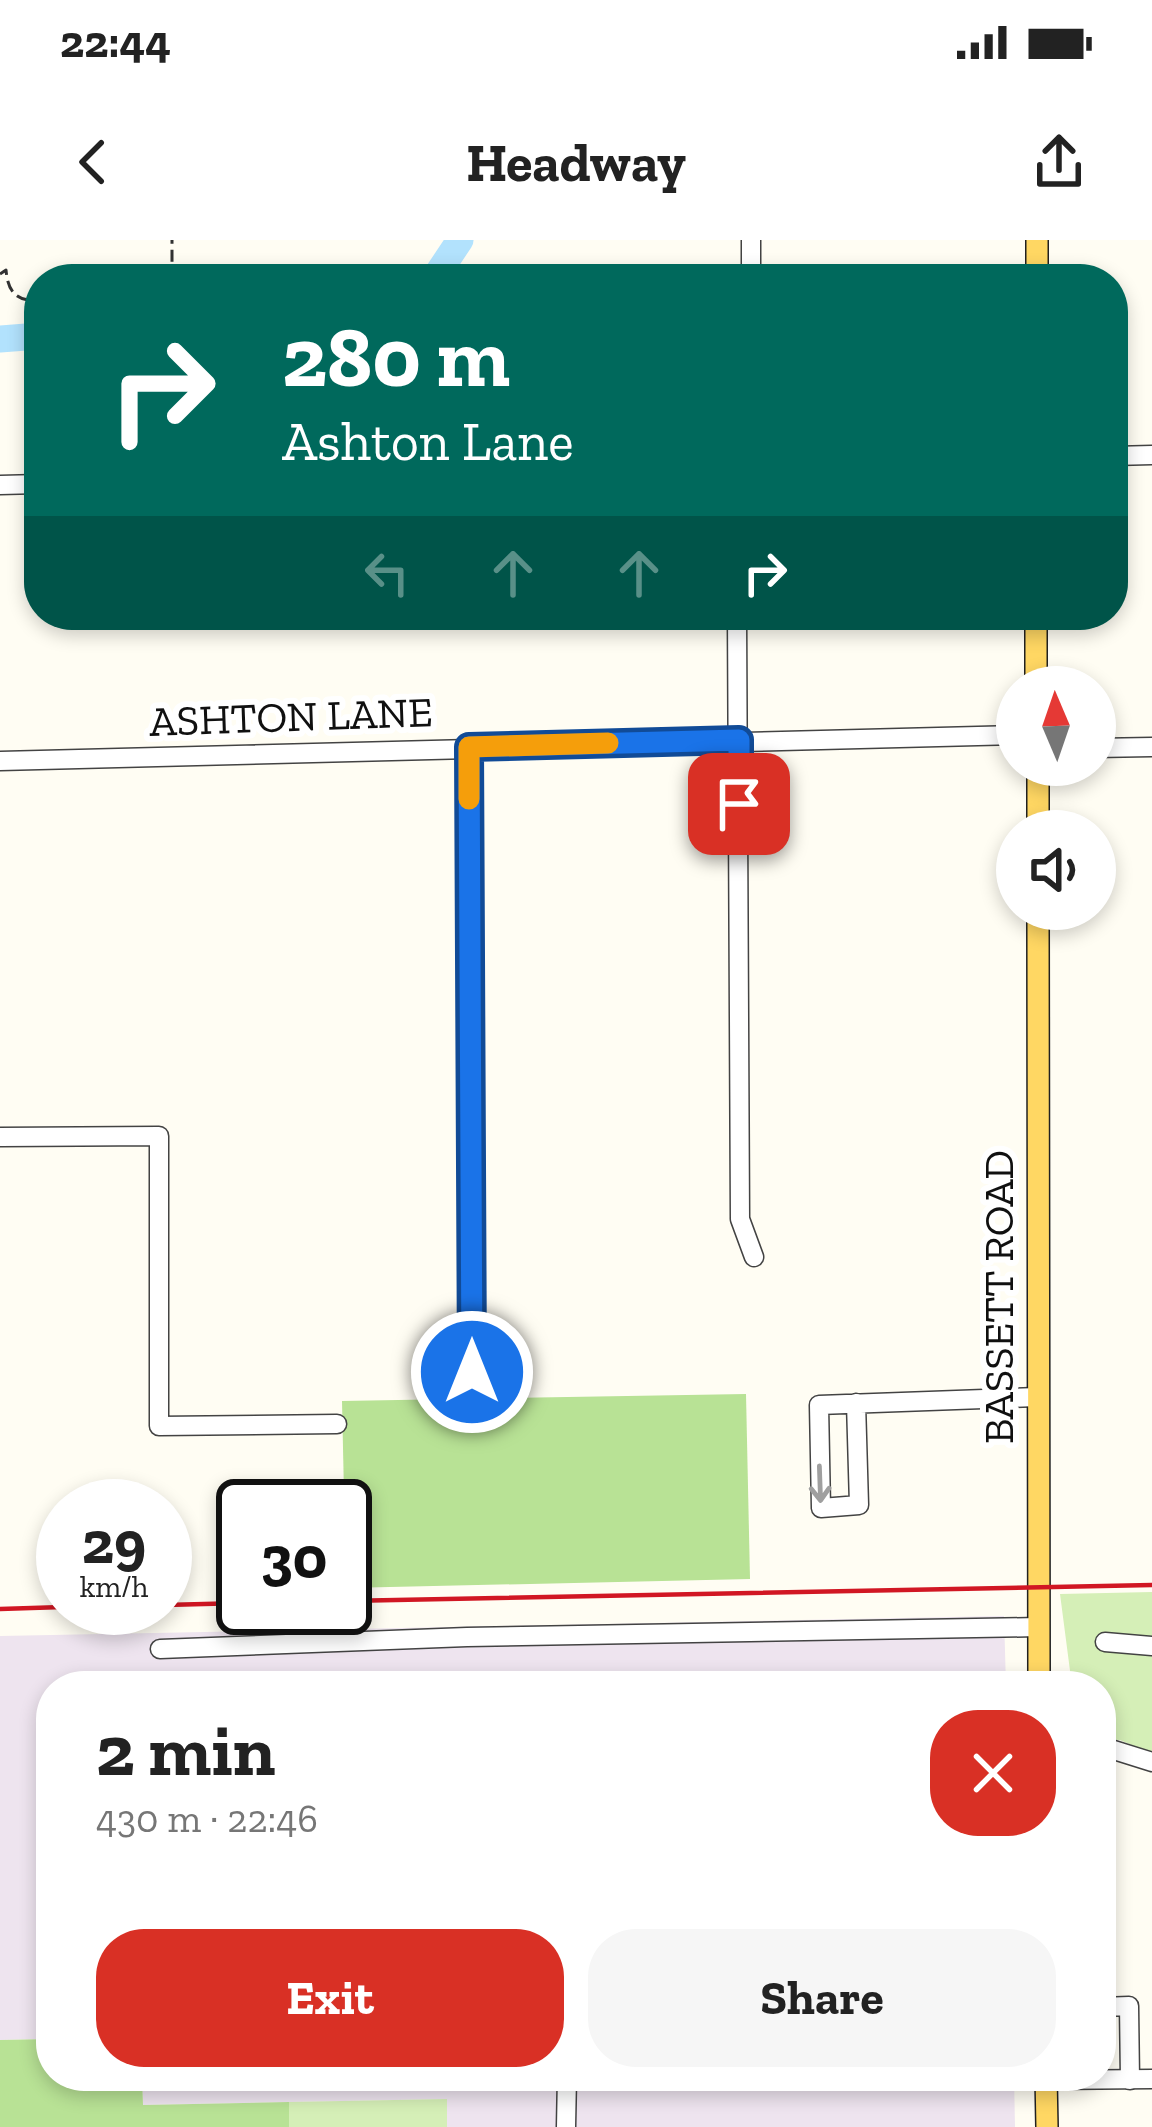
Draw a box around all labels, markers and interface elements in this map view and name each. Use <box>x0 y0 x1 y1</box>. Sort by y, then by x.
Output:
text: 22:44 <box>60 15 171 69</box>
icon: back <box>60 129 126 195</box>
icon: share <box>1026 129 1092 195</box>
text: Headway <box>466 130 686 195</box>
text: 280 m <box>282 307 510 408</box>
icon: right <box>84 312 240 468</box>
text: Ashton Lane <box>282 409 574 474</box>
icon: left <box>354 540 420 606</box>
icon: ahead <box>480 540 546 606</box>
icon: ahead <box>606 540 672 606</box>
icon: right <box>732 540 798 606</box>
north arrow <box>996 666 1116 786</box>
map controls <box>996 666 1116 930</box>
street label: ASHTON LANE <box>148 686 434 747</box>
pin <box>688 753 790 855</box>
icon: arrive <box>706 771 772 837</box>
button: sound <box>996 810 1116 930</box>
street label: BASSETT ROAD <box>973 1150 1024 1444</box>
position arrow <box>409 1309 535 1435</box>
one-way arrow <box>809 1464 832 1503</box>
speed limit sign: 30 <box>216 1479 372 1635</box>
text: 29 <box>82 1506 146 1578</box>
text: km/h <box>80 1569 148 1605</box>
text: 2 min <box>96 1707 275 1793</box>
button: close <box>930 1710 1056 1836</box>
text: 430 m · 22:46 <box>96 1795 318 1842</box>
button: Exit <box>96 1929 564 2067</box>
button: Share <box>588 1929 1056 2067</box>

